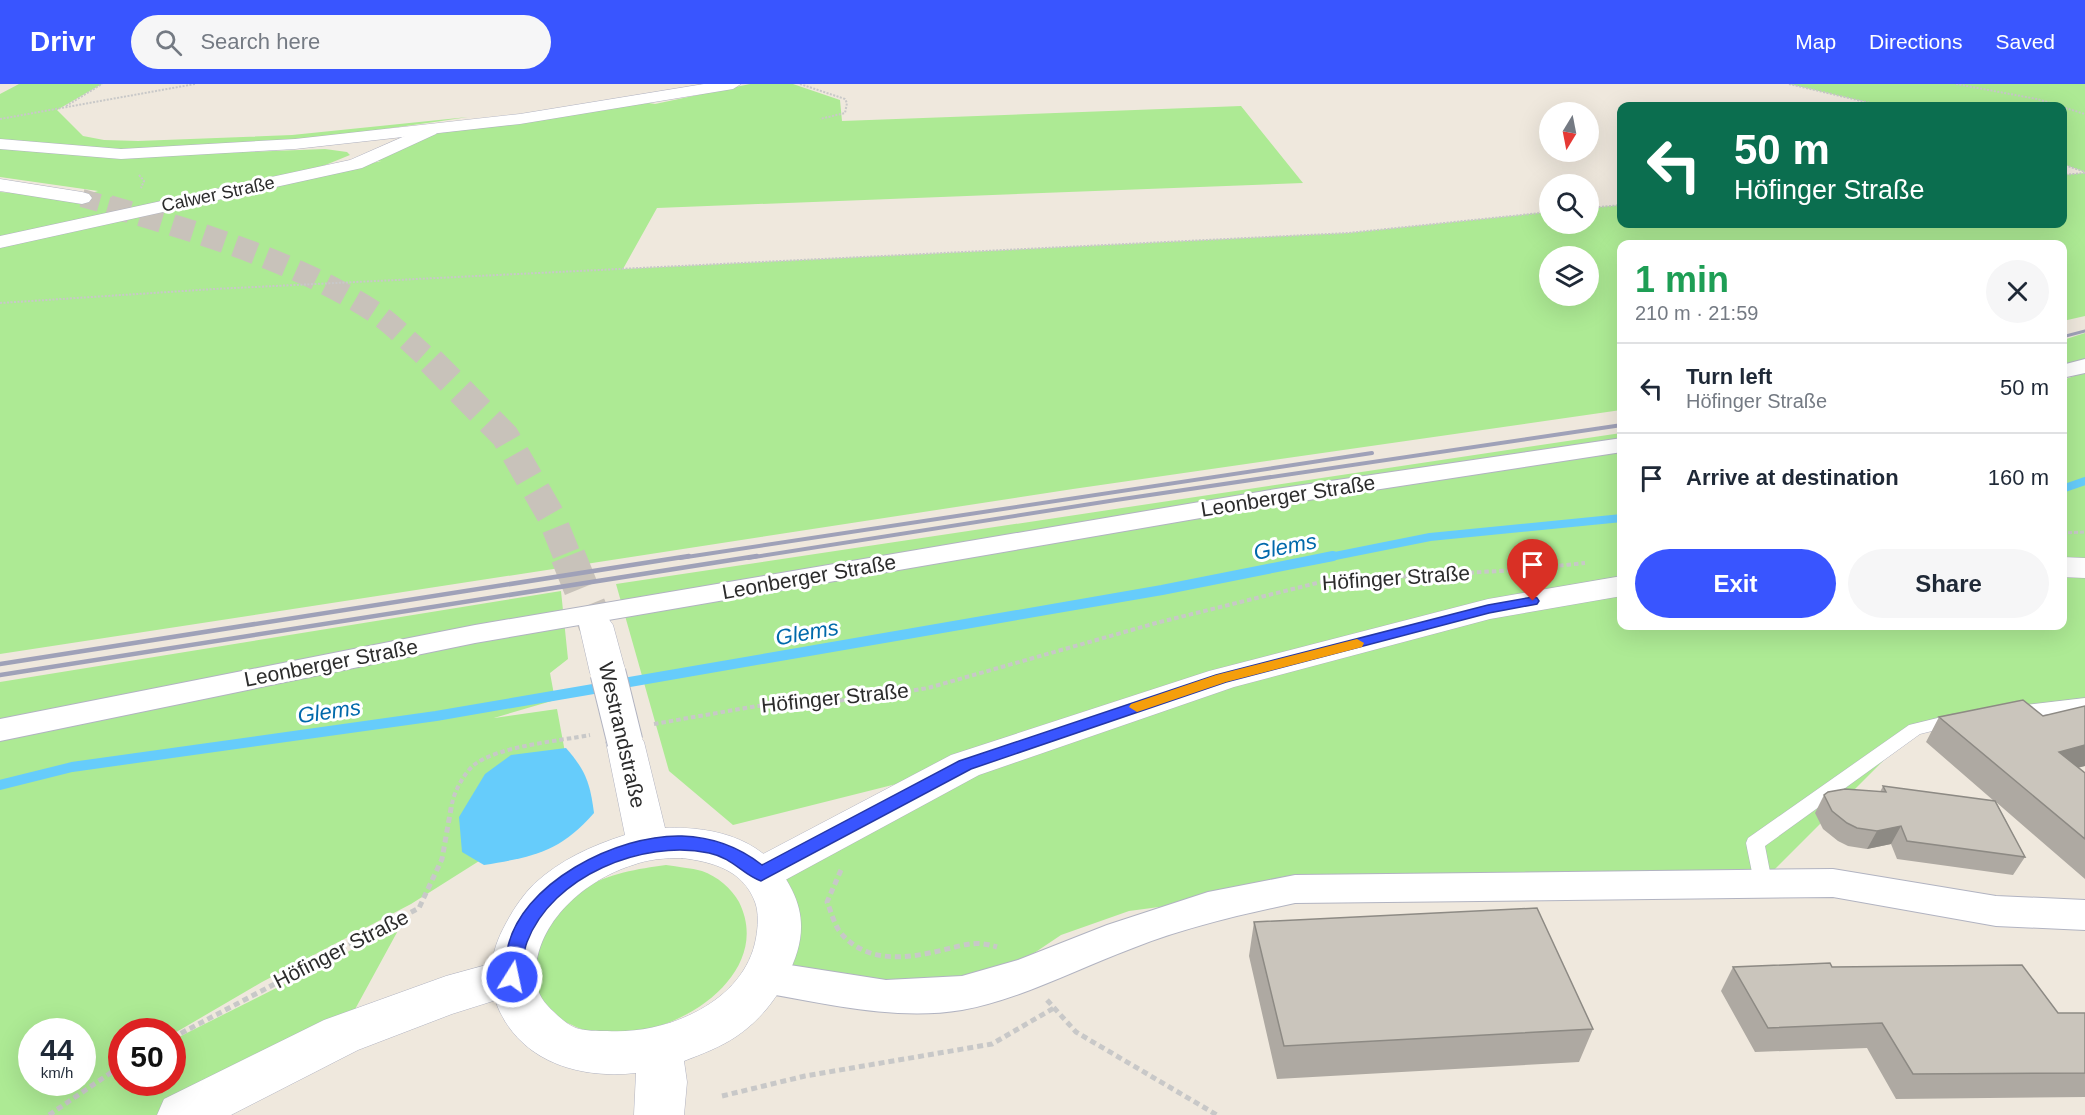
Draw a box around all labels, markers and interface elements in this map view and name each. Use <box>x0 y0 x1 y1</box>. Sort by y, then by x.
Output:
search box <box>131 15 551 69</box>
text: Drivr <box>30 26 95 57</box>
icon: search <box>152 26 185 59</box>
text: Search here <box>200 29 320 54</box>
text: Map <box>1795 30 1836 53</box>
text: Directions <box>1869 30 1962 53</box>
text: Saved <box>1995 30 2055 53</box>
north arrow <box>1539 102 1599 162</box>
map controls <box>1539 102 1599 306</box>
icon: left <box>1635 126 1713 204</box>
text: 50 m <box>1734 126 1830 173</box>
street label: Calwer Straße <box>160 172 276 216</box>
button: search <box>1539 174 1599 234</box>
text: Höfinger Straße <box>1734 175 1925 205</box>
button: layers <box>1539 246 1599 306</box>
text: 1 min <box>1635 259 1729 300</box>
button: close <box>1986 260 2049 323</box>
text: 210 m · 21:59 <box>1635 302 1758 324</box>
text: Turn left <box>1686 364 1772 389</box>
icon: left <box>1635 372 1668 405</box>
text: 50 m <box>2000 375 2049 400</box>
text: Höfinger Straße <box>1686 390 1827 412</box>
icon: arrive <box>1635 462 1668 495</box>
text: Arrive at destination <box>1686 465 1899 490</box>
text: 160 m <box>1988 465 2049 490</box>
street label: Leonberger Straße <box>1199 470 1377 521</box>
water label: Glems <box>1252 528 1319 565</box>
pin <box>1507 539 1558 601</box>
icon: arrive <box>1516 548 1549 581</box>
button: Exit <box>1635 549 1836 618</box>
button: Share <box>1848 549 2049 618</box>
street label: Leonberger Straße <box>720 550 898 603</box>
street label: Höfinger Straße <box>1321 561 1471 594</box>
water label: Glems <box>774 615 841 650</box>
street label: Leonberger Straße <box>242 634 420 691</box>
street label: Westrandstraße <box>595 660 650 810</box>
street label: Höfinger Straße <box>760 678 910 717</box>
water label: Glems <box>296 695 362 728</box>
street label: Höfinger Straße <box>270 905 412 992</box>
position arrow <box>480 945 544 1009</box>
speed limit sign: 50 <box>108 1018 186 1096</box>
text: 44 <box>40 1033 74 1066</box>
text: km/h <box>41 1064 73 1081</box>

